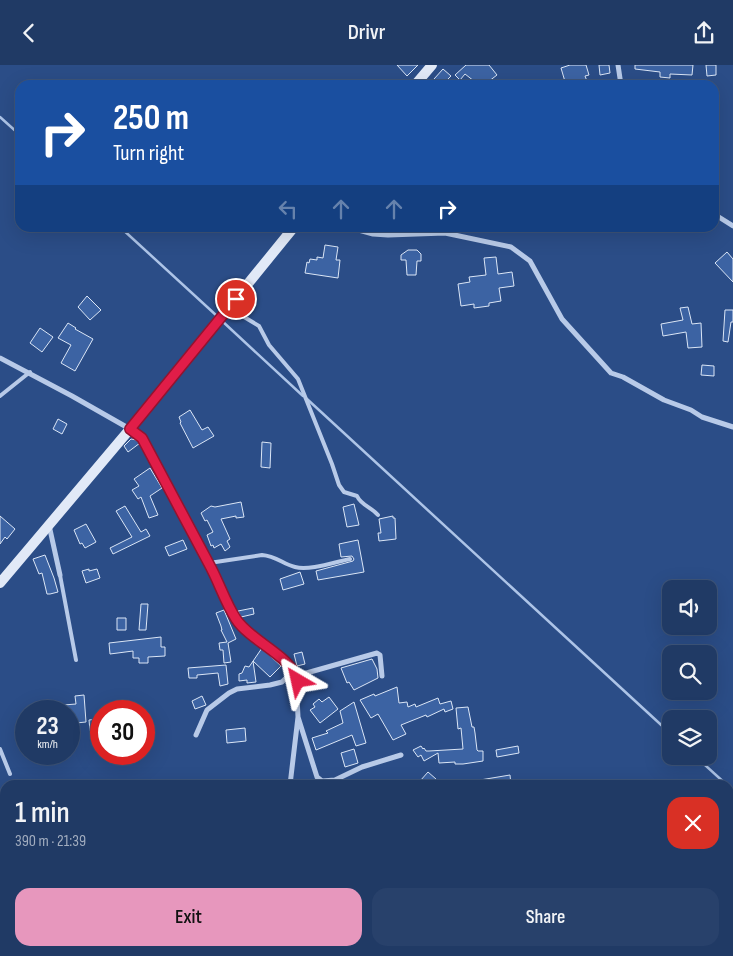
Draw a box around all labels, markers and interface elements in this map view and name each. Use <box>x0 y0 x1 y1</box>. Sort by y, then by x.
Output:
icon: back <box>15 19 43 47</box>
text: Drivr <box>348 19 385 46</box>
icon: share <box>690 19 718 47</box>
text: 250 m <box>113 97 189 140</box>
icon: right <box>30 100 95 165</box>
text: Turn right <box>113 140 184 167</box>
icon: left <box>274 195 302 223</box>
icon: ahead <box>327 195 355 223</box>
icon: ahead <box>380 195 408 223</box>
icon: right <box>433 195 461 223</box>
pin <box>215 278 257 320</box>
icon: arrive <box>222 285 250 313</box>
map controls <box>662 580 717 765</box>
button: sound <box>662 580 717 635</box>
button: search <box>662 645 717 700</box>
position arrow <box>271 654 323 706</box>
speed limit sign: 30 <box>90 700 155 765</box>
button: layers <box>662 710 717 765</box>
text: 23 <box>36 711 59 742</box>
text: km/h <box>37 737 58 752</box>
text: 1 min <box>15 795 70 831</box>
button: close <box>667 797 719 849</box>
text: 390 m · 21:39 <box>15 832 86 851</box>
button: Exit <box>15 888 362 946</box>
button: Share <box>372 888 719 946</box>

